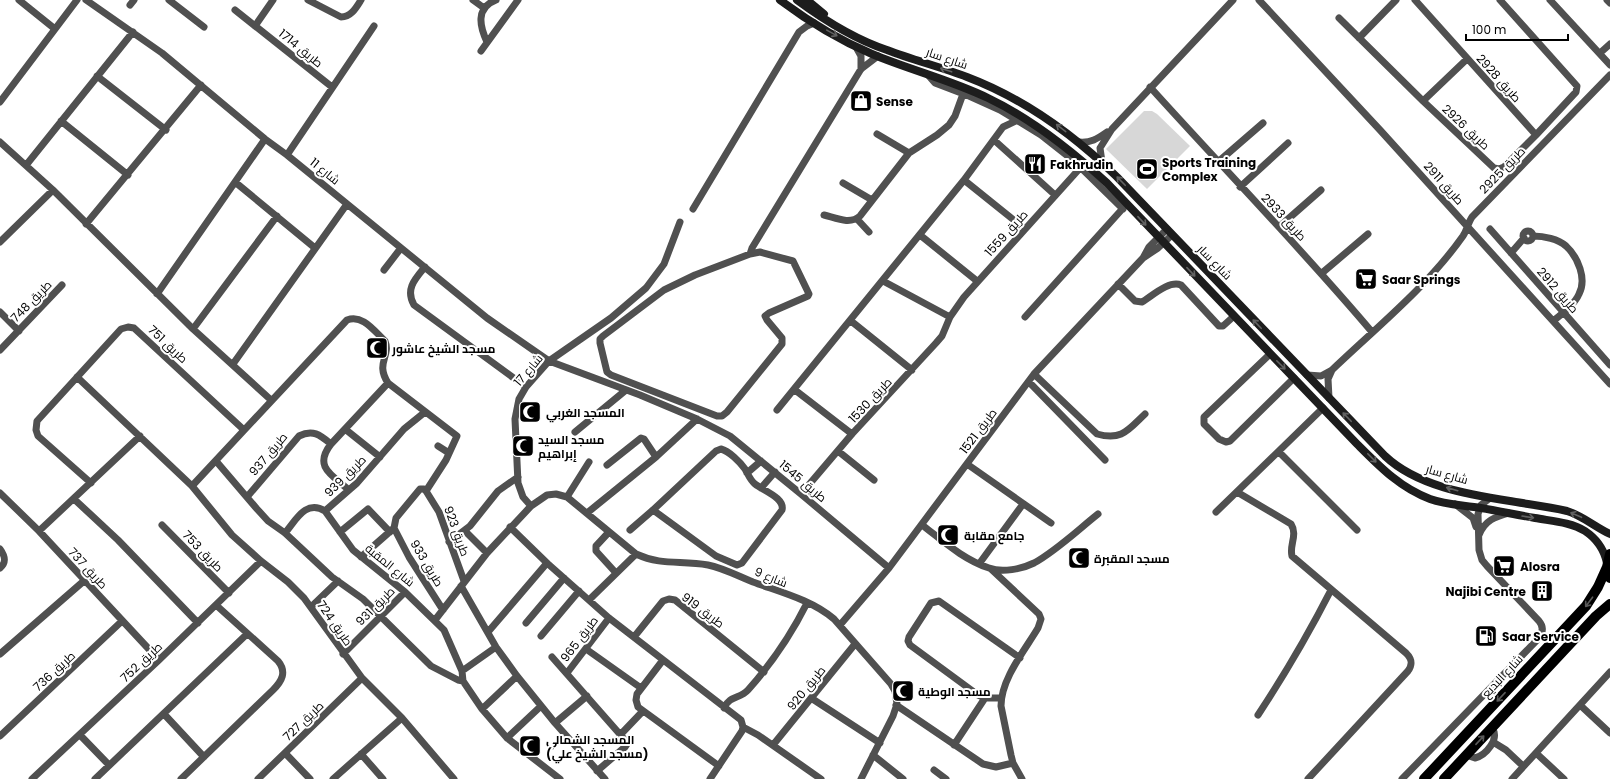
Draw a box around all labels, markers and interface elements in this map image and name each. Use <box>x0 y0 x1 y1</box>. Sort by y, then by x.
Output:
scale bar <box>1466 16 1568 42</box>
text: 100 m <box>1472 21 1506 38</box>
street label: طريق 1714 <box>275 25 327 71</box>
one-way arrow <box>826 30 838 38</box>
street label: شارع سار <box>923 43 970 73</box>
street label: طريق 2928 <box>1473 50 1525 106</box>
one-way arrow <box>939 66 952 73</box>
shop icon: Sense <box>848 88 874 114</box>
place label: Sense <box>876 93 914 110</box>
street label: طريق 2926 <box>1438 100 1494 154</box>
one-way arrow <box>1056 124 1067 133</box>
street label: طريق 2925 <box>1475 143 1529 197</box>
restaurant icon: Fakhrudin <box>1022 151 1048 177</box>
street label: شارع 11 <box>306 154 344 188</box>
place label: Sports Training Complex <box>1162 154 1256 185</box>
place label: Fakhrudin <box>1050 156 1113 173</box>
sports icon: Sports Training Complex <box>1134 156 1160 182</box>
street label: طريق 2911 <box>1420 158 1468 208</box>
one-way arrow <box>1116 176 1126 186</box>
street label: طريق 2933 <box>1258 190 1310 245</box>
street label: طريق 1559 <box>981 206 1031 260</box>
one-way arrow <box>1138 216 1147 226</box>
street label: شارع سار <box>1193 240 1236 283</box>
street label: طريق 2912 <box>1533 263 1583 317</box>
supermarket icon: Saar Springs <box>1353 266 1379 292</box>
one-way arrow <box>1186 267 1196 277</box>
place label: Saar Springs <box>1382 271 1461 288</box>
street label: طريق 748 <box>7 276 55 326</box>
one-way arrow <box>1253 319 1262 329</box>
street label: طريق 751 <box>144 321 192 367</box>
mosque icon: مسجد الشيخ عاشور <box>364 335 390 361</box>
place label: مسجد الشيخ عاشور <box>391 340 495 358</box>
street label: شارع 17 <box>510 350 546 390</box>
one-way arrow <box>1276 360 1286 370</box>
street label: طريق 1530 <box>844 373 896 426</box>
mosque icon: المسجد الغربي <box>517 399 543 425</box>
place label: المسجد الغربي <box>546 404 625 423</box>
street label: طريق 1521 <box>955 405 1001 457</box>
one-way arrow <box>1342 412 1352 422</box>
street label: طريق 937 <box>245 429 291 479</box>
place label: مسجد السيد إبراهيم <box>538 431 605 462</box>
mosque icon: مسجد السيد إبراهيم <box>510 433 536 459</box>
street label: طريق 939 <box>320 451 370 501</box>
one-way arrow <box>1367 453 1377 463</box>
street label: طريق 1545 <box>776 456 830 506</box>
street label: شارع سار <box>1423 460 1470 488</box>
one-way arrow <box>1446 485 1459 492</box>
street label: طريق 923 <box>440 504 474 558</box>
one-way arrow <box>1571 511 1583 518</box>
one-way arrow <box>1522 513 1535 521</box>
mosque icon: جامع مقابة <box>935 522 961 548</box>
street label: طريق 753 <box>179 526 227 576</box>
place label: جامع مقابة <box>964 527 1025 545</box>
street label: طريق 933 <box>406 536 448 590</box>
street label: شارع المقبة <box>362 540 418 590</box>
street label: طريق 737 <box>64 544 112 592</box>
mosque icon: مسجد المقبرة <box>1066 545 1092 571</box>
place label: مسجد المقبرة <box>1094 550 1170 567</box>
supermarket icon: Alosra <box>1491 553 1517 579</box>
place label: Alosra <box>1520 558 1560 575</box>
street label: شارع 9 <box>752 563 790 591</box>
building icon: Najibi Centre <box>1529 578 1555 604</box>
street label: طريق 931 <box>352 583 398 629</box>
place label: Najibi Centre <box>1446 583 1527 600</box>
street label: طريق 919 <box>678 588 728 632</box>
one-way arrow <box>1585 596 1593 607</box>
street label: طريق 724 <box>313 597 357 649</box>
street label: طريق 965 <box>556 613 602 665</box>
fuel station icon: Saar Service <box>1473 623 1499 649</box>
place label: Saar Service <box>1502 628 1580 645</box>
street label: طريق 752 <box>116 638 166 686</box>
street label: طريق 736 <box>29 647 79 695</box>
street label: شارع البديع <box>1477 651 1527 701</box>
street label: طريق 920 <box>783 662 829 714</box>
mosque icon: مسجد الوطية <box>890 678 916 704</box>
place label: مسجد الوطية <box>918 683 991 700</box>
one-way arrow <box>1496 692 1505 702</box>
street label: طريق 727 <box>279 697 327 745</box>
place label: المسجد الشمالي (مسجد الشيخ علي) <box>546 731 648 764</box>
mosque icon: المسجد الشمالي (مسجد الشيخ علي) <box>517 733 543 759</box>
one-way arrow <box>1475 735 1485 745</box>

